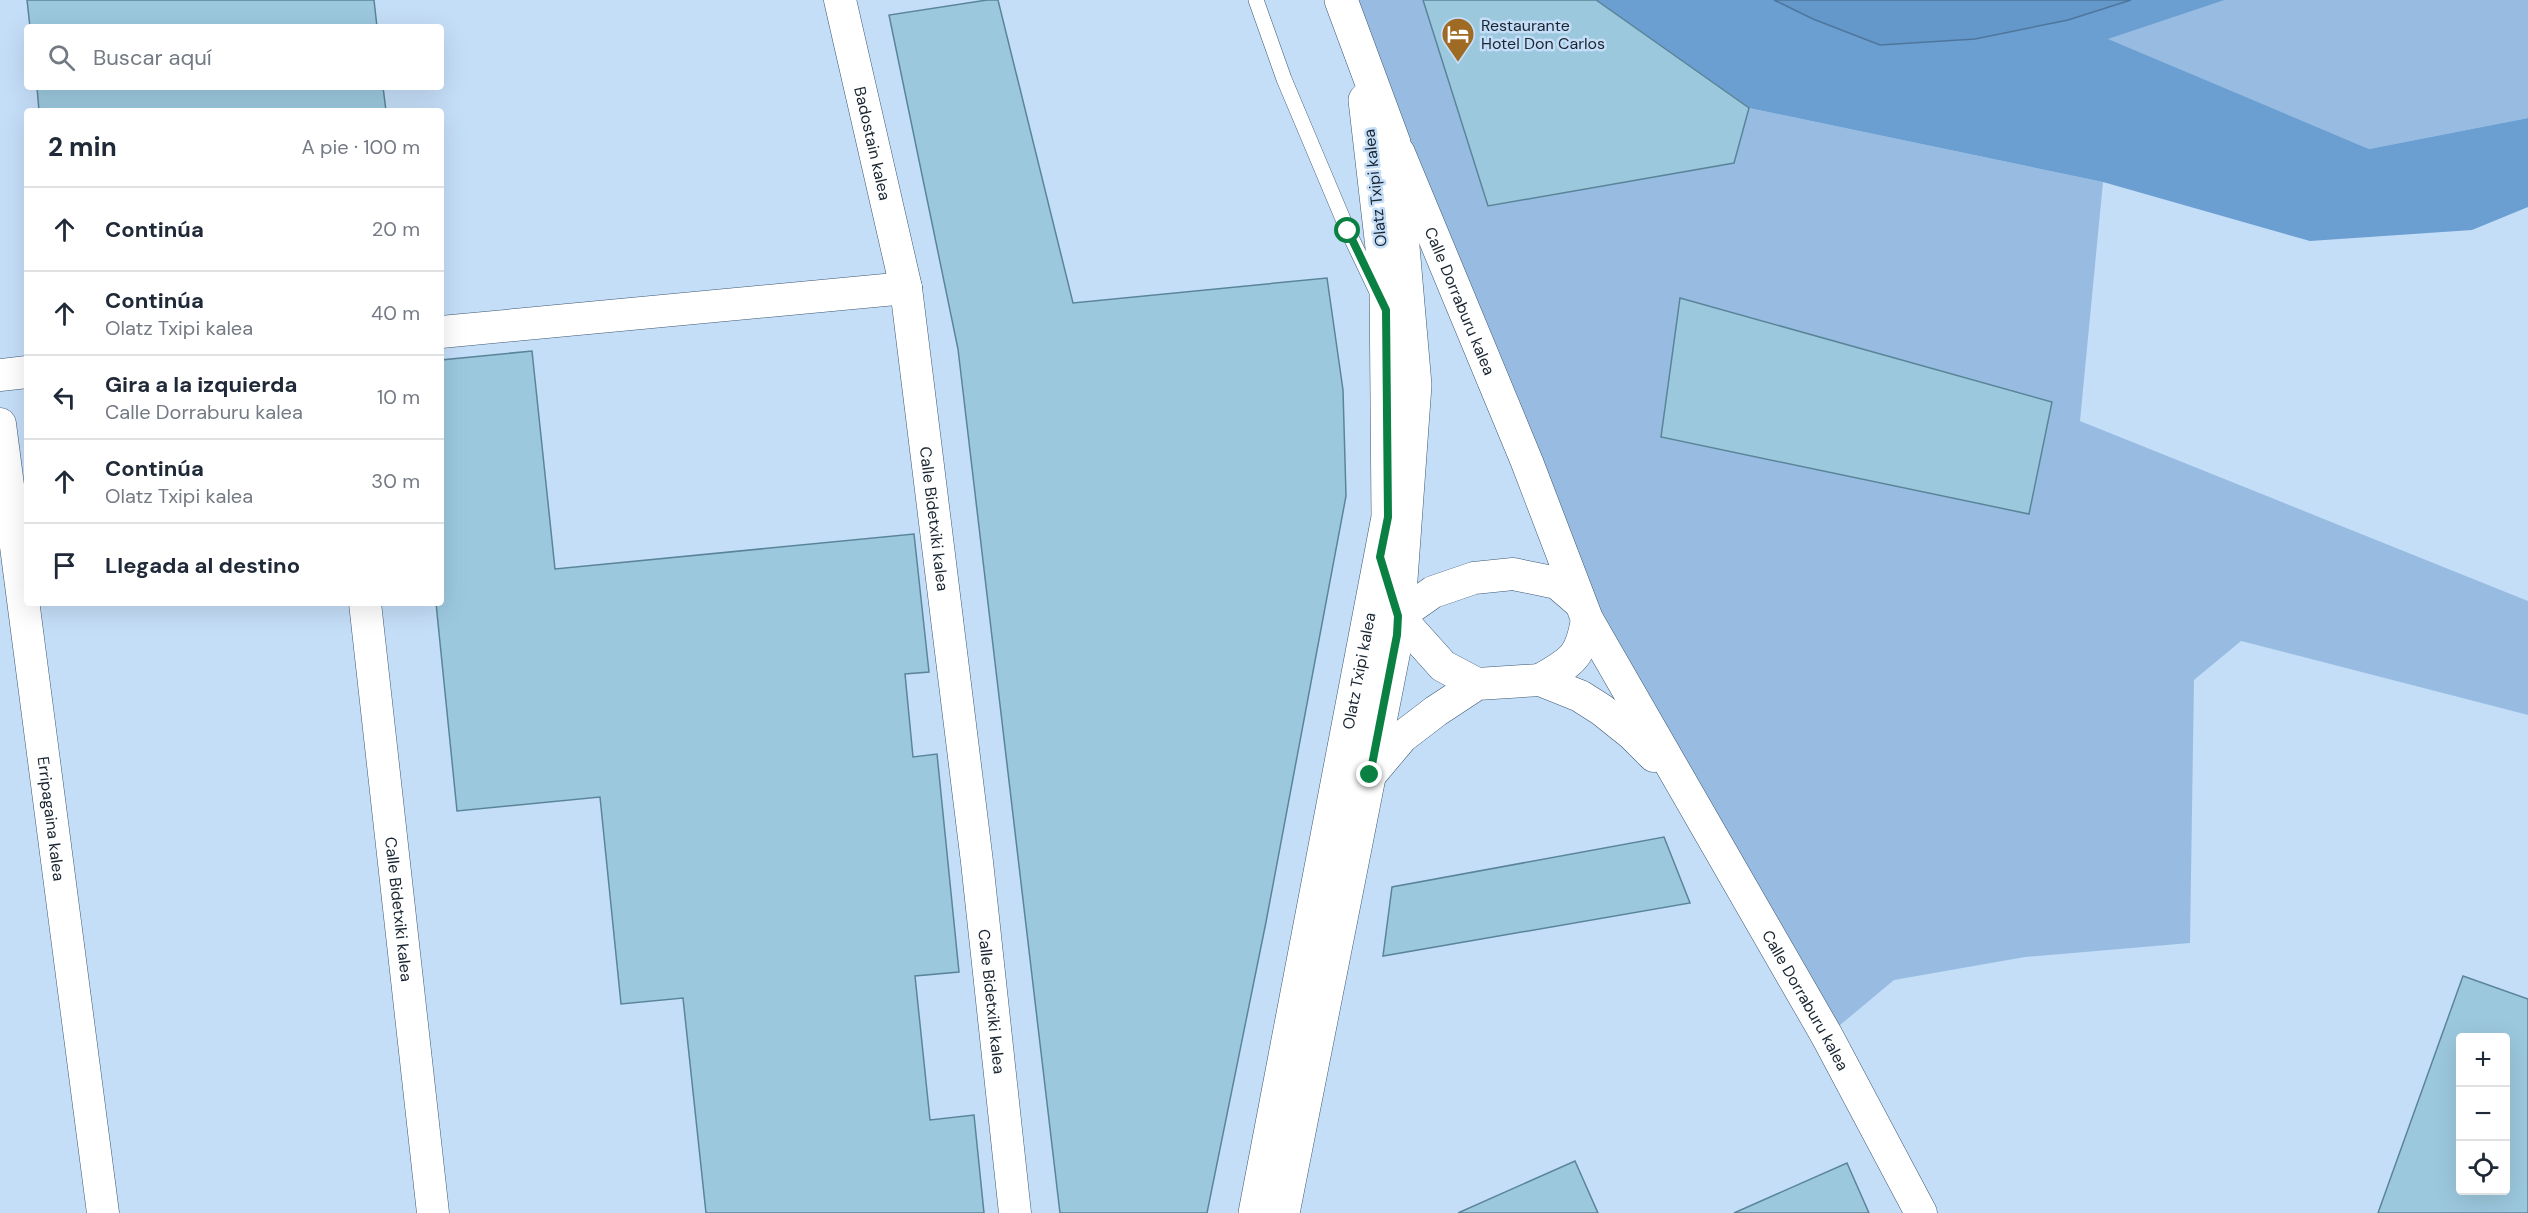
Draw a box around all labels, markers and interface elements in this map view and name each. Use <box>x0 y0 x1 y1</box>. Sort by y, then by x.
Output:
place label: Restaurante Hotel Don Carlos <box>1481 15 1605 54</box>
hotel icon: Restaurante Hotel Don Carlos <box>1440 16 1476 63</box>
search box <box>24 24 444 90</box>
icon: search <box>45 41 78 74</box>
text: Buscar aquí <box>93 43 212 72</box>
street label: Badostain kalea <box>850 84 896 202</box>
street label: Olatz Txipi kalea <box>1358 128 1392 248</box>
text: 2 min <box>48 130 117 164</box>
text: A pie · 100 m <box>301 134 420 160</box>
icon: ahead <box>48 213 81 246</box>
text: Continúa <box>105 215 204 244</box>
text: 20 m <box>372 216 420 242</box>
route start <box>1334 217 1360 243</box>
street label: Calle Dorraburu kalea <box>1420 224 1500 378</box>
text: Continúa <box>105 286 204 315</box>
icon: ahead <box>48 297 81 330</box>
text: 40 m <box>371 300 420 326</box>
text: Olatz Txipi kalea <box>105 315 253 341</box>
text: Gira a la izquierda <box>105 370 297 399</box>
icon: left <box>48 381 81 414</box>
text: 10 m <box>377 384 420 410</box>
text: Calle Dorraburu kalea <box>105 399 303 425</box>
street label: Calle Bidetxiki kalea <box>915 445 954 592</box>
text: Continúa <box>105 454 204 483</box>
icon: ahead <box>48 465 81 498</box>
text: 30 m <box>371 468 420 494</box>
text: Olatz Txipi kalea <box>105 483 253 509</box>
icon: arrive <box>48 549 81 582</box>
text: Llegada al destino <box>105 551 300 580</box>
street label: Olatz Txipi kalea <box>1337 611 1380 731</box>
street label: Erripagaina kalea <box>33 755 70 882</box>
route end <box>1356 761 1382 787</box>
street label: Calle Bidetxiki kalea <box>381 836 418 983</box>
street label: Calle Dorraburu kalea <box>1758 926 1854 1074</box>
street label: Calle Bidetxiki kalea <box>974 928 1010 1075</box>
map controls <box>2456 1033 2510 1195</box>
button: + <box>2456 1033 2510 1087</box>
button: − <box>2456 1087 2510 1141</box>
button: locate <box>2456 1141 2510 1195</box>

